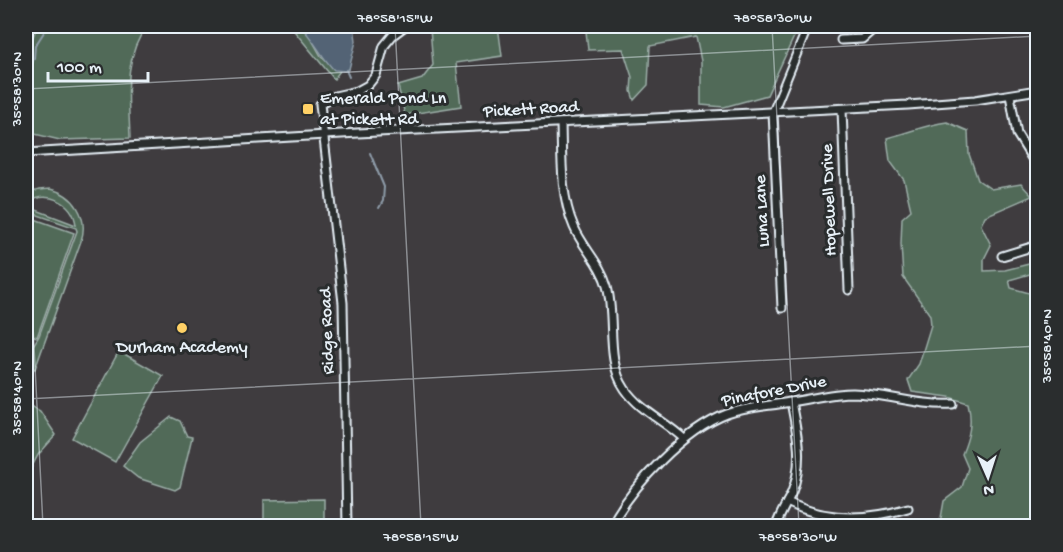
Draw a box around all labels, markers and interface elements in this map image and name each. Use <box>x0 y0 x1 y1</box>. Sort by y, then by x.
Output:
text: 78°58'15"W <box>356 10 433 28</box>
text: 78°58'30"W <box>733 10 812 28</box>
scale bar <box>48 45 148 83</box>
text: 35°58'30"N <box>9 51 27 127</box>
text: 100 m <box>56 58 102 79</box>
place label: Emerald Pond Ln at Pickett Rd <box>320 89 447 131</box>
street label: Pickett Road <box>482 97 581 123</box>
marker: Emerald Pond Ln at Pickett Rd <box>301 102 315 116</box>
street label: Hopewell Drive <box>818 143 842 257</box>
street label: Luna Lane <box>751 174 775 248</box>
street label: Ridge Road <box>316 286 340 375</box>
text: 35°58'40"N <box>1039 309 1057 384</box>
marker: Durham Academy <box>175 321 189 335</box>
place label: Durham Academy <box>115 338 248 359</box>
text: 35°58'40"N <box>9 361 27 436</box>
street label: Pinafore Drive <box>719 371 829 413</box>
north arrow <box>958 447 1018 507</box>
text: N <box>982 479 994 498</box>
text: 78°58'15"W <box>382 529 459 547</box>
text: 78°58'30"W <box>758 529 837 547</box>

